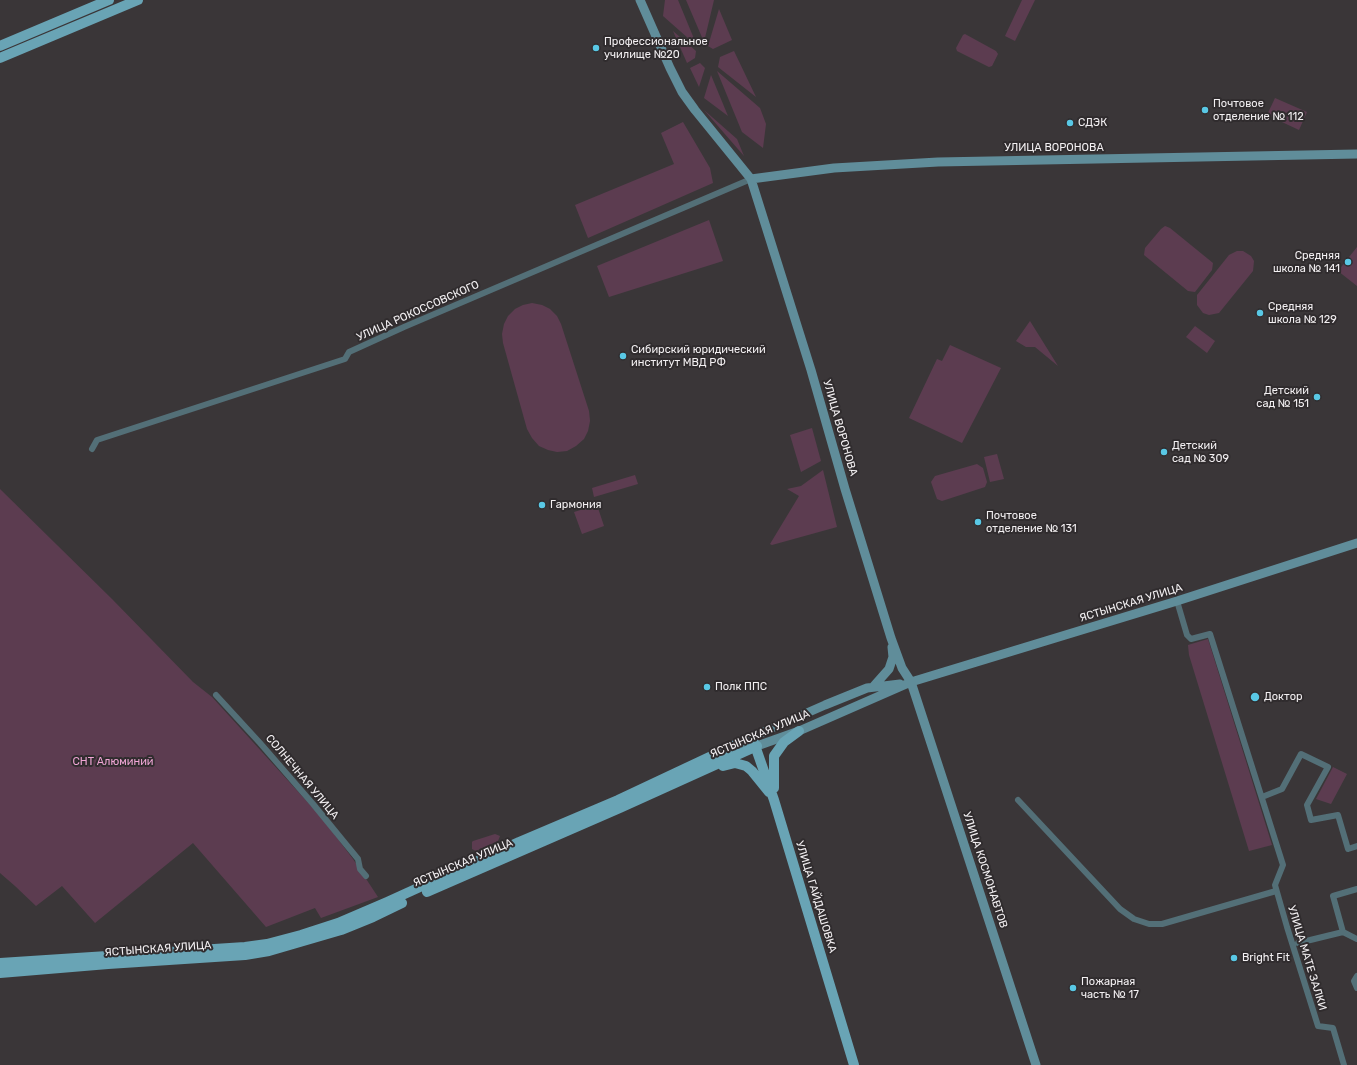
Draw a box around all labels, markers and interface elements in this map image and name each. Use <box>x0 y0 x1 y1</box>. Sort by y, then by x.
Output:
place label: Профессиональное училище №20 <box>604 35 708 61</box>
marker: Профессиональное училище №20 <box>591 43 601 53</box>
place label: Почтовое отделение № 112 <box>1213 97 1304 123</box>
marker: Почтовое отделение № 112 <box>1200 105 1210 115</box>
place label: СДЭК <box>1078 116 1107 130</box>
marker: СДЭК <box>1065 118 1075 128</box>
street label: УЛИЦА ВОРОНОВА <box>1004 141 1104 155</box>
place label: Средняя школа № 141 <box>1273 249 1340 275</box>
marker: Средняя школа № 141 <box>1343 257 1353 267</box>
street label: УЛИЦА РОКОССОВСКОГО <box>355 278 481 344</box>
place label: Средняя школа № 129 <box>1268 300 1337 326</box>
marker: Средняя школа № 129 <box>1255 308 1265 318</box>
place label: Сибирский юридический институт МВД РФ <box>631 343 766 369</box>
marker: Сибирский юридический институт МВД РФ <box>618 351 628 361</box>
street label: УЛИЦА ВОРОНОВА <box>820 378 860 478</box>
place label: Детский сад № 151 <box>1256 384 1309 410</box>
marker: Детский сад № 151 <box>1312 392 1322 402</box>
place label: Детский сад № 309 <box>1172 439 1229 465</box>
marker: Детский сад № 309 <box>1159 447 1169 457</box>
place label: Гармония <box>550 498 602 512</box>
marker: Гармония <box>537 500 547 510</box>
place label: Почтовое отделение № 131 <box>986 509 1077 535</box>
marker: Почтовое отделение № 131 <box>973 517 983 527</box>
street label: ЯСТЫНСКАЯ УЛИЦА <box>1078 581 1184 625</box>
place label: Полк ППС <box>715 680 767 694</box>
marker: Полк ППС <box>702 682 712 692</box>
place label: Доктор <box>1264 690 1302 704</box>
marker: Доктор <box>1249 691 1261 703</box>
street label: ЯСТЫНСКАЯ УЛИЦА <box>708 707 812 761</box>
street label: СОЛНЕЧНАЯ УЛИЦА <box>263 732 341 822</box>
park label: СНТ Алюминий <box>72 755 154 769</box>
street label: УЛИЦА КОСМОНАВТОВ <box>960 810 1010 930</box>
street label: ЯСТЫНСКАЯ УЛИЦА <box>411 836 515 890</box>
street label: УЛИЦА ГАЙДАШОВКА <box>793 839 839 955</box>
street label: УЛИЦА МАТЕ ЗАЛКИ <box>1285 904 1329 1012</box>
street label: ЯСТЫНСКАЯ УЛИЦА <box>104 939 212 959</box>
place label: Bright Fit <box>1242 951 1290 965</box>
marker: Bright Fit <box>1229 953 1239 963</box>
place label: Пожарная часть № 17 <box>1081 975 1139 1001</box>
marker: Пожарная часть № 17 <box>1068 983 1078 993</box>

